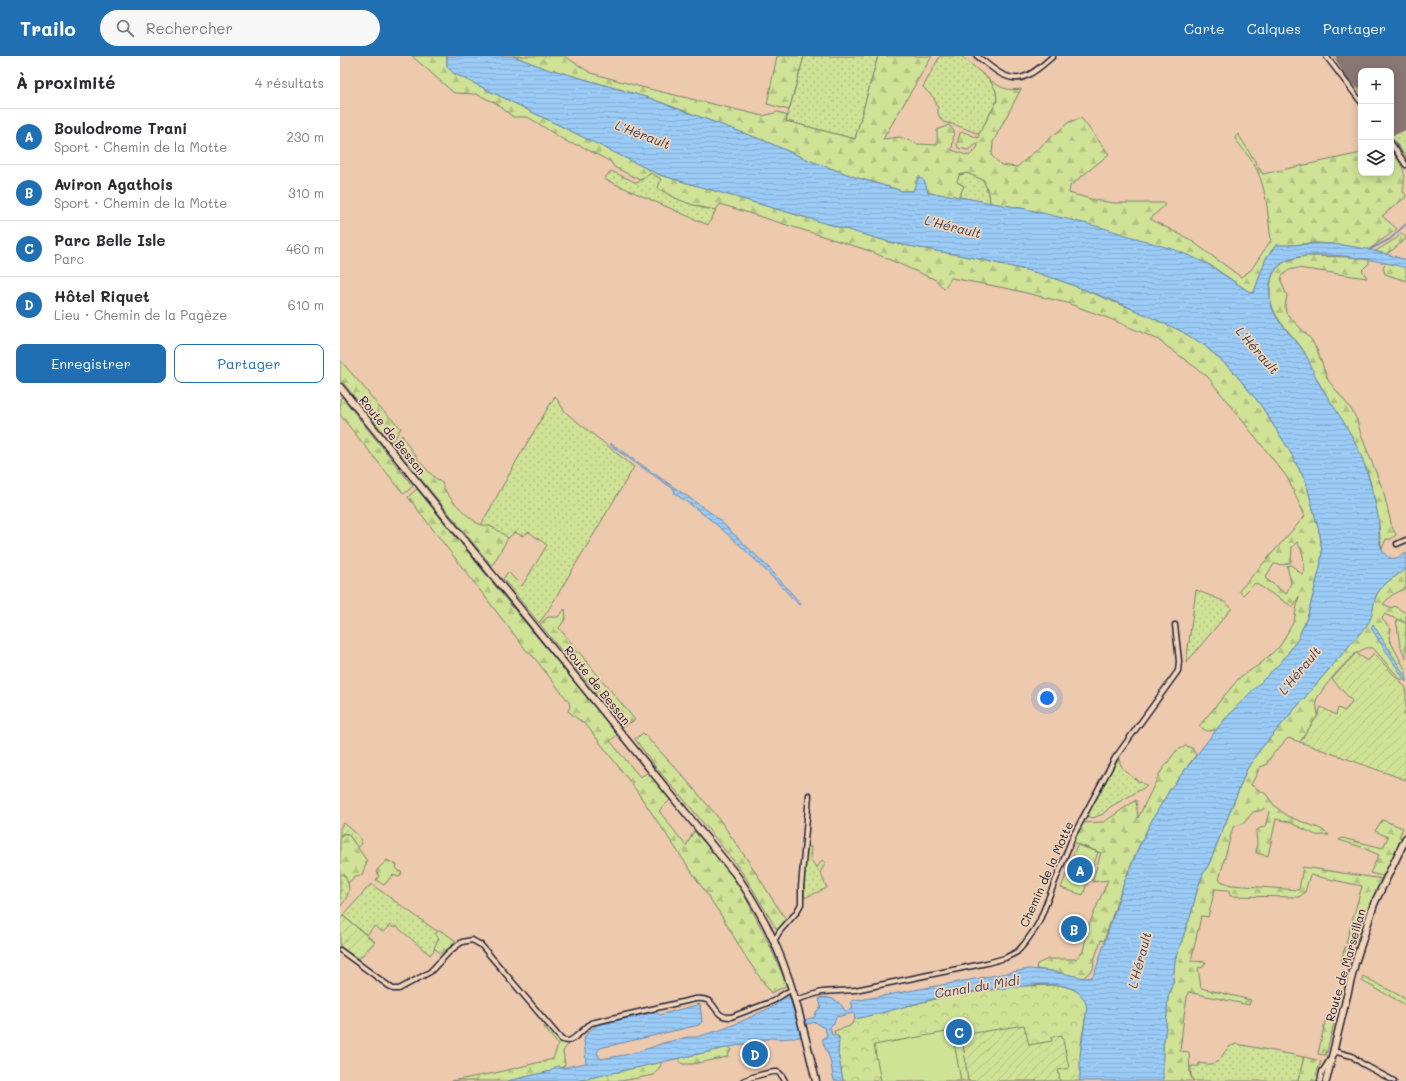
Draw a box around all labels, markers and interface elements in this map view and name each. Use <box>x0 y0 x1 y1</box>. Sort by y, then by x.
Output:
search box <box>100 10 380 46</box>
text: Trailo <box>20 16 76 41</box>
icon: search <box>114 17 136 39</box>
text: Rechercher <box>146 18 233 38</box>
text: Carte <box>1184 19 1225 38</box>
text: Calques <box>1247 19 1301 38</box>
text: Partager <box>1323 19 1386 38</box>
map controls <box>1358 68 1394 176</box>
button: + <box>1358 68 1394 104</box>
text: À proximité <box>16 71 115 93</box>
text: 4 résultats <box>255 74 324 91</box>
button: − <box>1358 104 1394 140</box>
water label: L'Hérault <box>613 116 673 152</box>
text: Boulodrome Trani <box>54 118 187 138</box>
text: A <box>24 128 34 145</box>
text: 230 m <box>287 128 324 145</box>
text: Sport · Chemin de la Motte <box>54 138 227 155</box>
button: layers <box>1358 140 1394 176</box>
text: Aviron Agathois <box>54 174 173 194</box>
text: B <box>25 184 33 201</box>
text: 310 m <box>288 184 324 201</box>
text: Sport · Chemin de la Motte <box>54 194 227 211</box>
water label: L'Hérault <box>923 211 983 241</box>
text: Parc Belle Isle <box>54 230 165 250</box>
text: C <box>24 240 34 257</box>
text: 460 m <box>286 240 324 257</box>
text: Parc <box>54 250 84 267</box>
text: Hôtel Riquet <box>54 286 150 306</box>
text: D <box>24 296 34 313</box>
text: 610 m <box>288 296 324 313</box>
text: Lieu · Chemin de la Pagèze <box>54 306 227 323</box>
water label: L'Hérault <box>1233 323 1283 377</box>
button: Enregistrer <box>16 344 166 383</box>
button: Partager <box>174 344 324 383</box>
street label: Route de Bessan <box>356 392 430 478</box>
street label: Route de Bessan <box>561 642 635 728</box>
water label: L'Hérault <box>1274 642 1324 698</box>
your location <box>1037 688 1057 708</box>
street label: Chemin de la Motte <box>1015 819 1077 929</box>
pin: A <box>1067 855 1093 885</box>
street label: Route de Marseillan <box>1321 907 1369 1023</box>
pin: B <box>1061 914 1087 944</box>
water label: L'Hérault <box>1123 930 1155 990</box>
water label: Canal du Midi <box>933 971 1021 1001</box>
pin: C <box>946 1017 972 1047</box>
pin: D <box>742 1039 768 1069</box>

